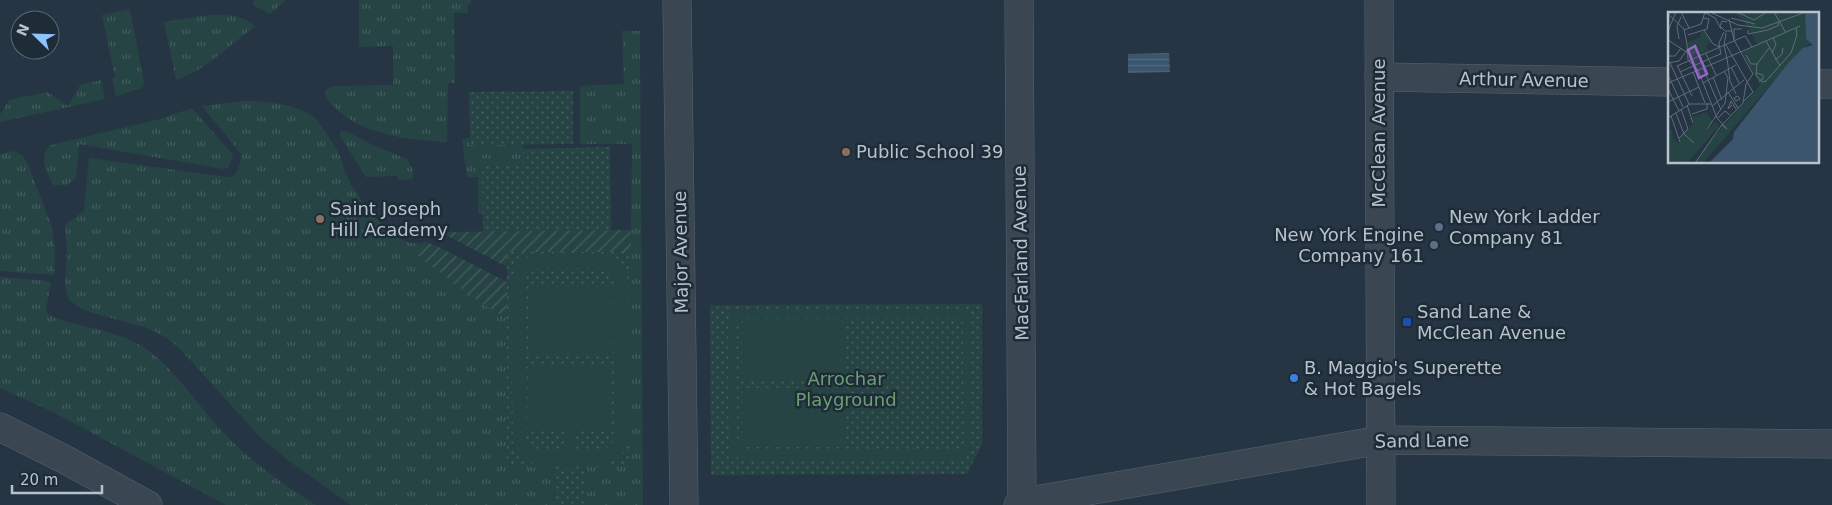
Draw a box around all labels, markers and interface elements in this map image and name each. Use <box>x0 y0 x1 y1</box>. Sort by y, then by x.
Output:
north arrow <box>10 10 60 60</box>
inset map <box>1668 12 1820 164</box>
text: N <box>13 21 33 38</box>
street label: McClean Avenue <box>1368 58 1389 208</box>
street label: Arthur Avenue <box>1459 68 1589 91</box>
place label: Public School 39 <box>856 141 1003 162</box>
marker: Public School 39 <box>840 146 852 158</box>
street label: MacFarland Avenue <box>1008 165 1033 341</box>
street label: Major Avenue <box>669 191 692 313</box>
place label: Saint Joseph Hill Academy <box>330 198 448 240</box>
place label: New York Ladder Company 81 <box>1449 206 1600 248</box>
marker: Saint Joseph Hill Academy <box>314 213 326 225</box>
marker: New York Ladder Company 81 <box>1433 221 1445 233</box>
place label: New York Engine Company 161 <box>1274 224 1424 266</box>
marker: New York Engine Company 161 <box>1428 239 1440 251</box>
place label: Sand Lane & McClean Avenue <box>1417 301 1566 343</box>
marker: Sand Lane & McClean Avenue <box>1401 316 1413 328</box>
place label: B. Maggio's Superette & Hot Bagels <box>1304 357 1502 399</box>
park label: Arrochar Playground <box>795 368 897 410</box>
marker: B. Maggio's Superette & Hot Bagels <box>1288 372 1300 384</box>
street label: Sand Lane <box>1375 429 1469 452</box>
scale bar <box>12 462 102 494</box>
text: 20 m <box>20 471 58 489</box>

